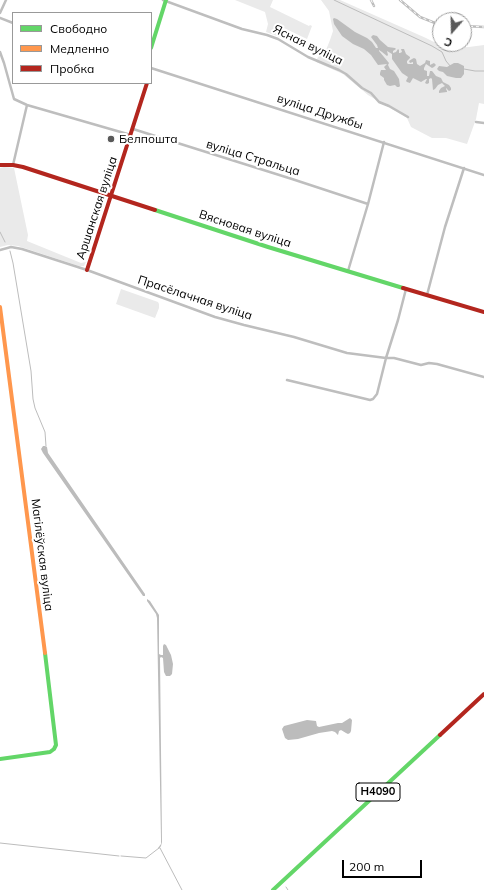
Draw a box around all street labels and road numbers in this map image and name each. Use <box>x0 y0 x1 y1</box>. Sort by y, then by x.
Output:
street label: Ясная вуліца <box>271 22 345 68</box>
street label: вуліца Дружбы <box>275 91 365 133</box>
street label: вуліца Стральца <box>204 137 302 179</box>
street label: Аршанская вуліца <box>74 155 120 261</box>
street label: Вясновая вуліца <box>197 207 293 251</box>
street label: Прасёлачная вуліца <box>136 273 254 323</box>
street label: Магілёўская вуліца <box>28 498 56 612</box>
road number: Н4090 <box>356 783 400 801</box>

